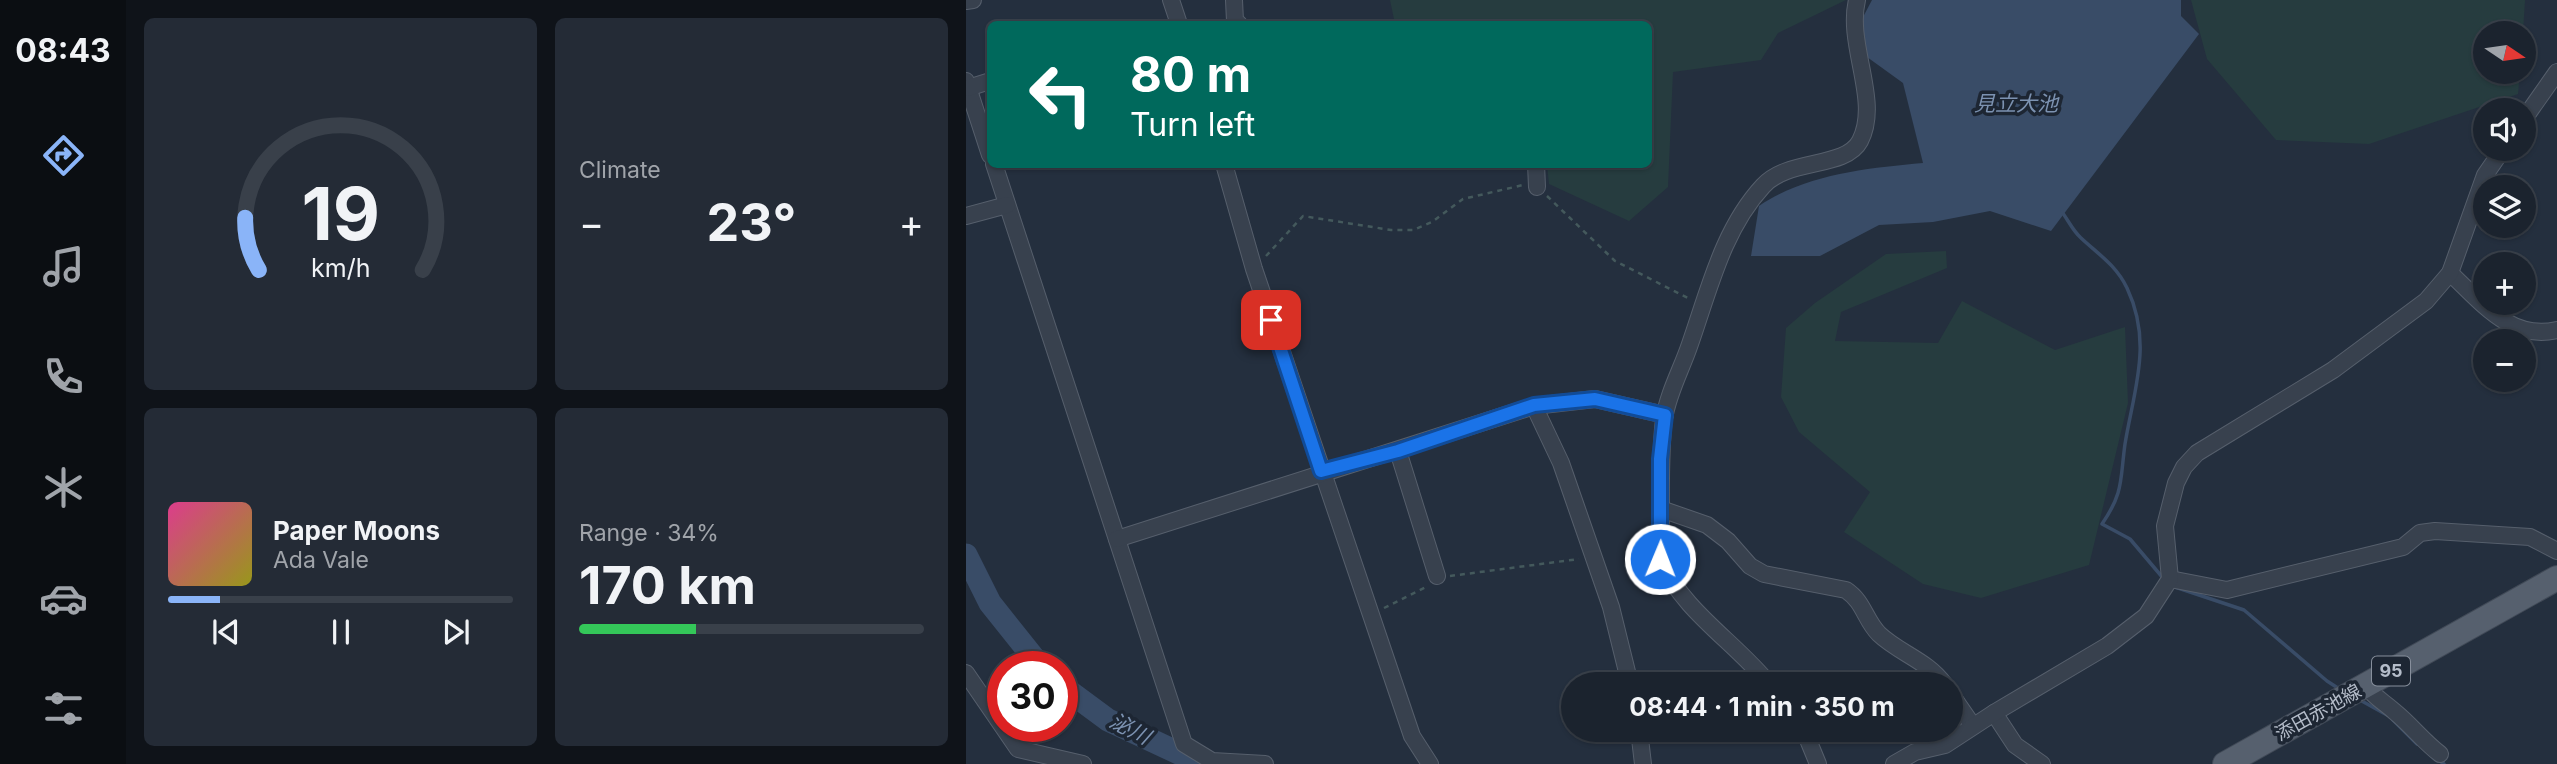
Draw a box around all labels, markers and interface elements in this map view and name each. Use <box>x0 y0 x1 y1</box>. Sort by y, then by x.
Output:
north arrow <box>2473 21 2536 84</box>
map controls <box>2473 21 2536 392</box>
text: 08:43 <box>15 31 111 70</box>
text: 80 m <box>1130 45 1251 104</box>
icon: left <box>1015 49 1106 140</box>
water label: 見立大池 <box>1974 91 2060 116</box>
button: sound <box>2473 98 2536 161</box>
text: Turn left <box>1130 105 1255 144</box>
icon: directions <box>39 131 88 180</box>
text: Climate <box>579 156 661 184</box>
text: 19 <box>301 169 380 258</box>
button: layers <box>2473 175 2536 238</box>
text: 23° <box>707 191 796 254</box>
text: − <box>579 200 604 246</box>
text: + <box>899 200 924 246</box>
icon: music <box>39 242 88 291</box>
button: + <box>2473 252 2536 315</box>
text: km/h <box>311 253 370 283</box>
pin <box>1241 290 1301 350</box>
icon: arrive <box>1252 301 1290 339</box>
button: − <box>2473 329 2536 392</box>
icon: phone <box>39 352 88 401</box>
icon: climate <box>39 463 88 512</box>
text: Paper Moons <box>273 515 440 546</box>
text: Range · 34% <box>579 519 719 547</box>
position arrow <box>1623 522 1697 596</box>
text: Ada Vale <box>273 546 369 574</box>
text: 170 km <box>579 554 756 617</box>
icon: car <box>39 574 88 623</box>
icon: previous <box>207 613 245 651</box>
icon: pause <box>322 613 360 651</box>
icon: next <box>437 613 475 651</box>
speed limit sign: 30 <box>987 651 1078 742</box>
road number: 95 <box>2372 656 2410 686</box>
street label: 添田赤池線 <box>2271 679 2365 746</box>
icon: filters <box>39 684 88 733</box>
text: 08:44 · 1 min · 350 m <box>1629 691 1895 722</box>
water label: 泌川 <box>1106 708 1156 750</box>

